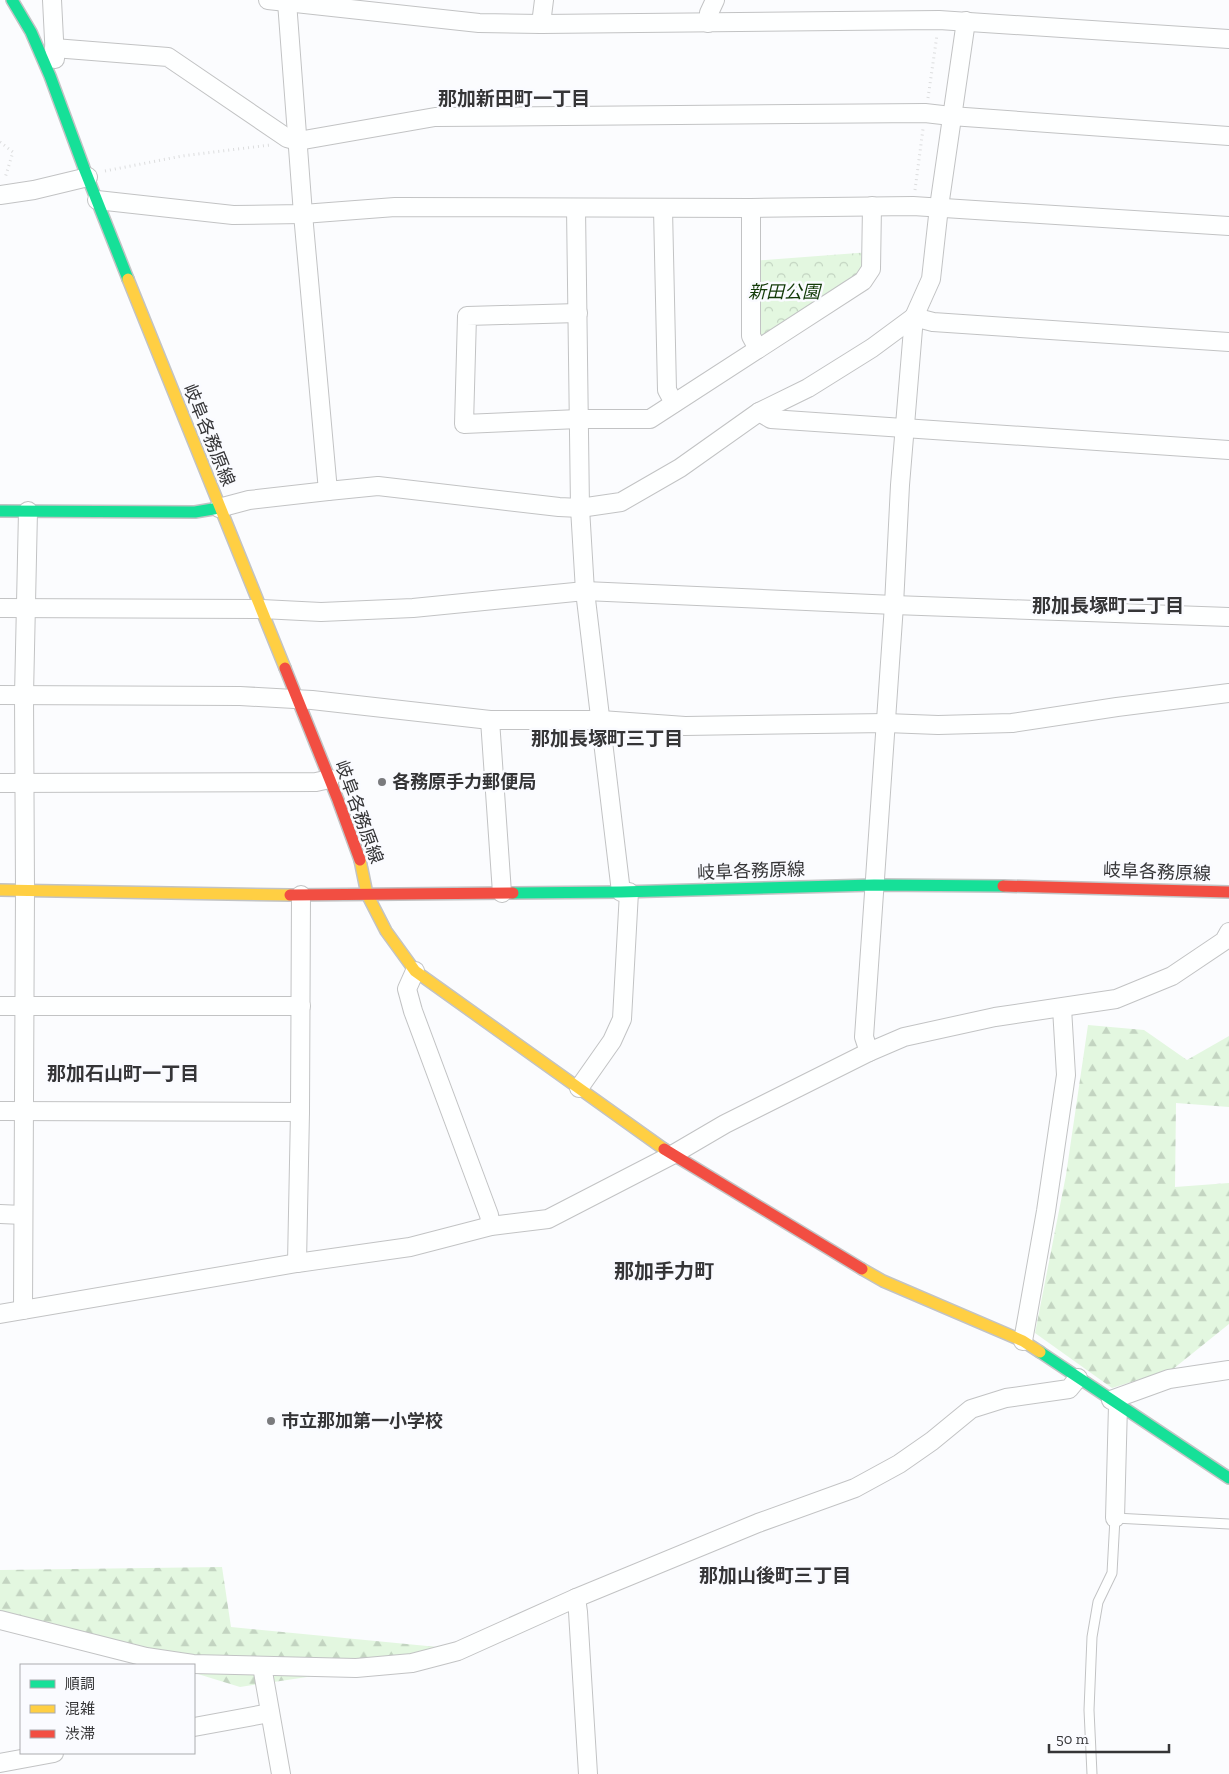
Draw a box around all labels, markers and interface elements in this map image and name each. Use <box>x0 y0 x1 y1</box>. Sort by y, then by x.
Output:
district label: 那加新田町一丁目 <box>438 87 590 110</box>
park label: 新田公園 <box>748 281 823 303</box>
street label: 岐阜各務原線 <box>179 381 239 489</box>
district label: 那加長塚町二丁目 <box>1032 594 1184 617</box>
district label: 那加長塚町三丁目 <box>531 727 683 750</box>
street label: 岐阜各務原線 <box>330 757 388 867</box>
place label: 各務原手力郵便局 <box>392 771 536 793</box>
marker: 各務原手力郵便局 <box>376 776 388 788</box>
street label: 岐阜各務原線 <box>697 858 805 884</box>
street label: 岐阜各務原線 <box>1103 859 1211 885</box>
district label: 那加石山町一丁目 <box>47 1062 199 1085</box>
district label: 那加手力町 <box>614 1259 714 1283</box>
place label: 市立那加第一小学校 <box>281 1410 443 1432</box>
marker: 市立那加第一小学校 <box>265 1415 277 1427</box>
district label: 那加山後町三丁目 <box>699 1564 851 1587</box>
legend <box>20 1664 195 1754</box>
text: 順調 <box>65 1675 95 1693</box>
text: 混雑 <box>65 1700 95 1718</box>
scale bar <box>1049 1722 1169 1754</box>
text: 渋滞 <box>65 1725 95 1743</box>
text: 50 m <box>1056 1730 1089 1748</box>

